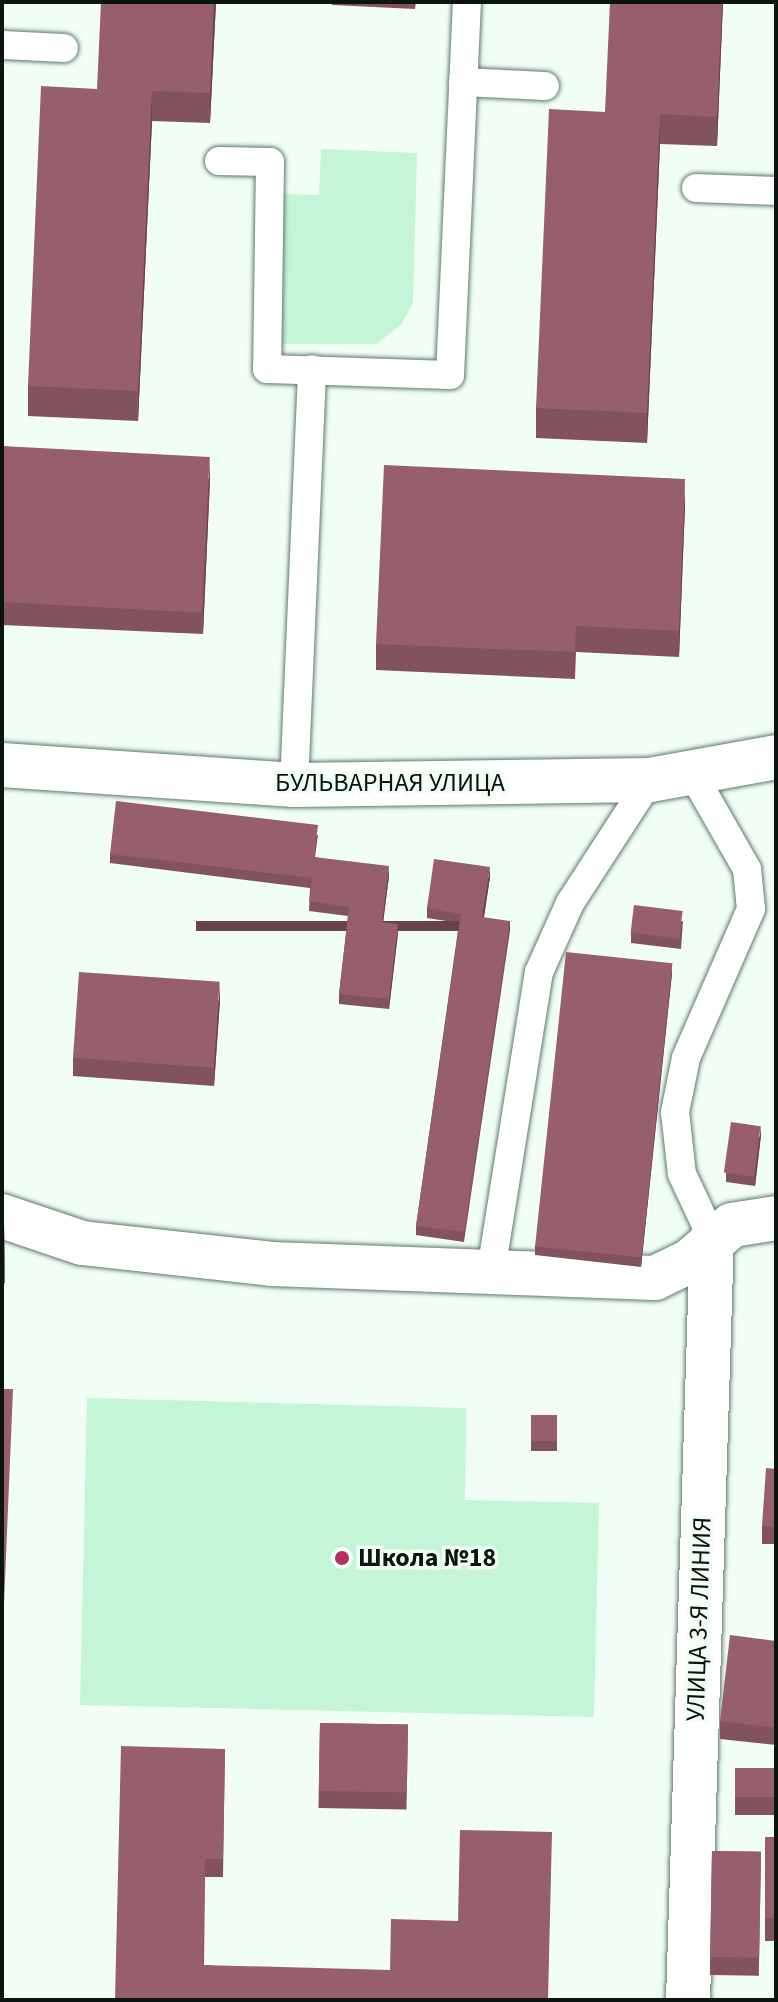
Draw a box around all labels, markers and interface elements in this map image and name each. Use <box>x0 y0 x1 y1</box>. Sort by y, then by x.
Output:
street label: БУЛЬВАРНАЯ УЛИЦА <box>275 767 505 799</box>
street label: УЛИЦА 3-Я ЛИНИЯ <box>680 1516 718 1722</box>
place label: Школа №18 <box>358 1542 496 1574</box>
marker: Школа №18 <box>333 1549 351 1567</box>

